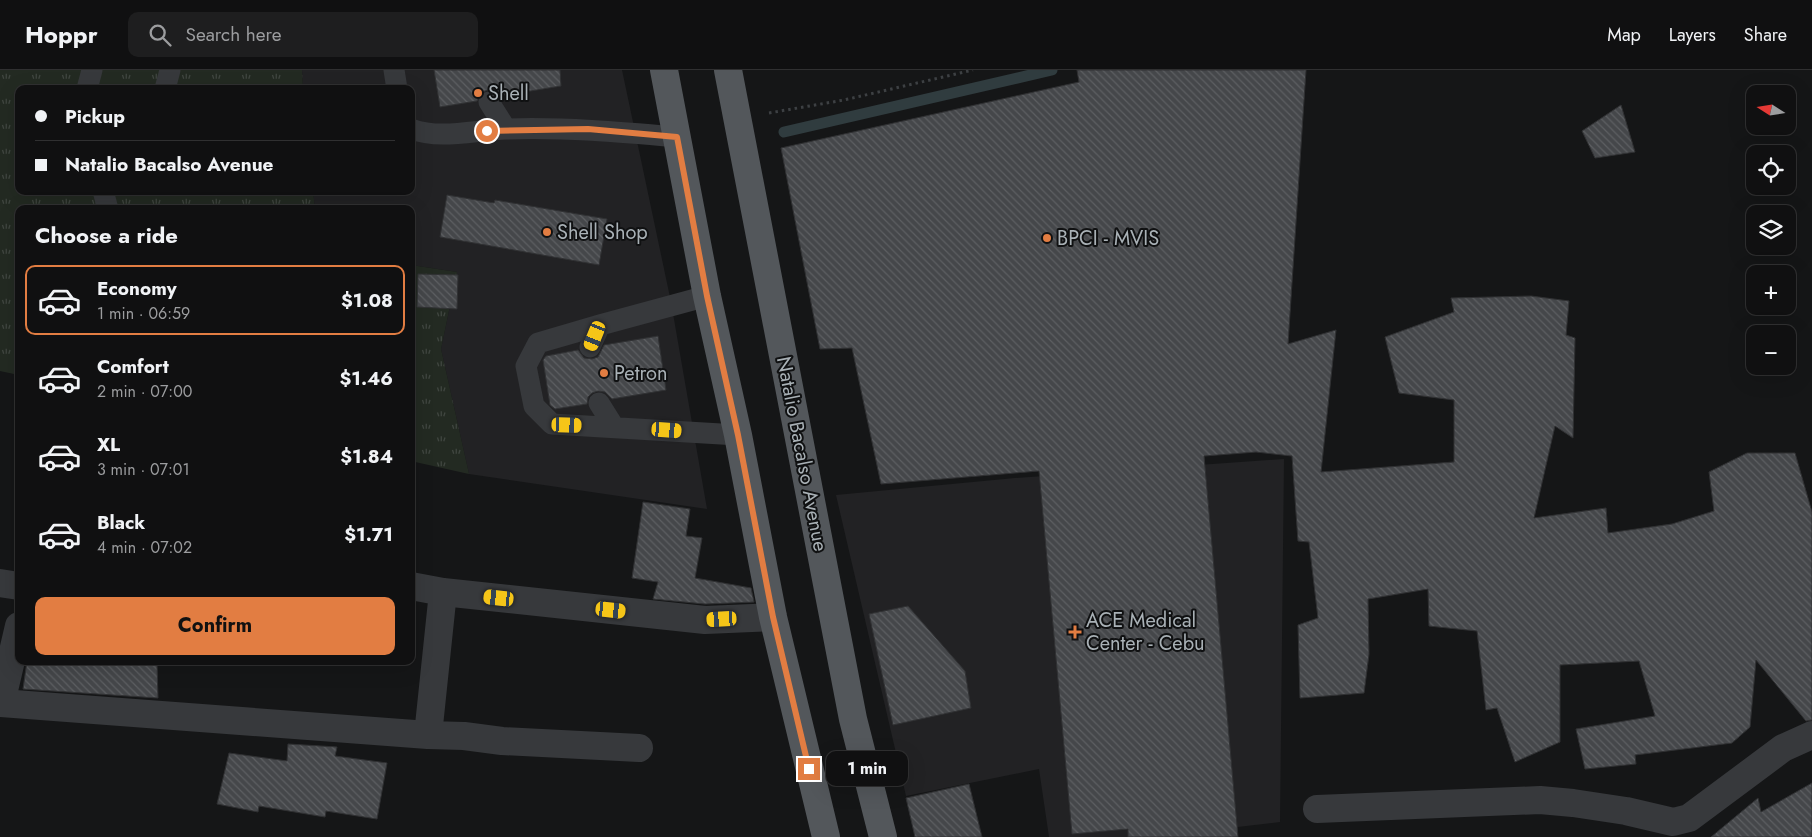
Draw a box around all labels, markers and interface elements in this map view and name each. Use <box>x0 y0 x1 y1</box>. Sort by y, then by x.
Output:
search box <box>128 12 478 57</box>
text: Hoppr <box>25 17 98 52</box>
icon: search <box>146 21 174 49</box>
text: Search here <box>186 21 282 48</box>
text: Map <box>1607 22 1641 48</box>
text: Layers <box>1669 22 1716 48</box>
text: Share <box>1744 22 1787 48</box>
place label: Shell <box>488 79 529 108</box>
north arrow <box>1746 85 1796 135</box>
map controls <box>1746 85 1796 375</box>
marker: Shell <box>472 87 484 99</box>
text: Pickup <box>65 103 125 130</box>
route start <box>476 120 498 142</box>
button: locate <box>1746 145 1796 195</box>
text: Natalio Bacalso Avenue <box>65 151 273 178</box>
button: layers <box>1746 205 1796 255</box>
place label: Shell Shop <box>557 218 648 247</box>
text: Choose a ride <box>35 219 178 251</box>
place label: BPCI - MVIS <box>1057 224 1159 253</box>
marker: Shell Shop <box>541 226 553 238</box>
marker: BPCI - MVIS <box>1041 232 1053 244</box>
button: + <box>1746 265 1796 315</box>
text: Economy <box>97 275 177 302</box>
icon: car <box>37 278 82 323</box>
text: $1.08 <box>341 287 393 314</box>
text: 1 min · 06:59 <box>97 302 190 325</box>
car <box>582 319 607 353</box>
button: − <box>1746 325 1796 375</box>
text: Comfort <box>97 353 169 380</box>
street label: Natalio Bacalso Avenue <box>769 354 835 554</box>
icon: car <box>37 356 82 401</box>
place label: Petron <box>614 359 667 388</box>
text: $1.46 <box>339 365 393 392</box>
marker: Petron <box>598 367 610 379</box>
text: 2 min · 07:00 <box>97 380 192 403</box>
car <box>551 417 582 433</box>
car <box>651 421 682 439</box>
text: XL <box>97 431 120 458</box>
icon: car <box>37 434 82 479</box>
text: $1.84 <box>340 443 393 470</box>
text: 3 min · 07:01 <box>97 458 190 481</box>
text: Black <box>97 509 145 536</box>
icon: car <box>37 512 82 557</box>
text: $1.71 <box>344 521 393 548</box>
text: 4 min · 07:02 <box>97 536 192 559</box>
car <box>483 589 514 607</box>
button: Confirm <box>35 597 395 655</box>
car <box>595 601 626 619</box>
place label: ACE Medical Center - Cebu <box>1086 606 1205 658</box>
car <box>706 611 737 627</box>
marker: ACE Medical Center - Cebu <box>1068 625 1082 639</box>
callout: 1 min <box>826 752 909 786</box>
text: 1 min <box>847 757 887 780</box>
route end <box>798 758 820 780</box>

